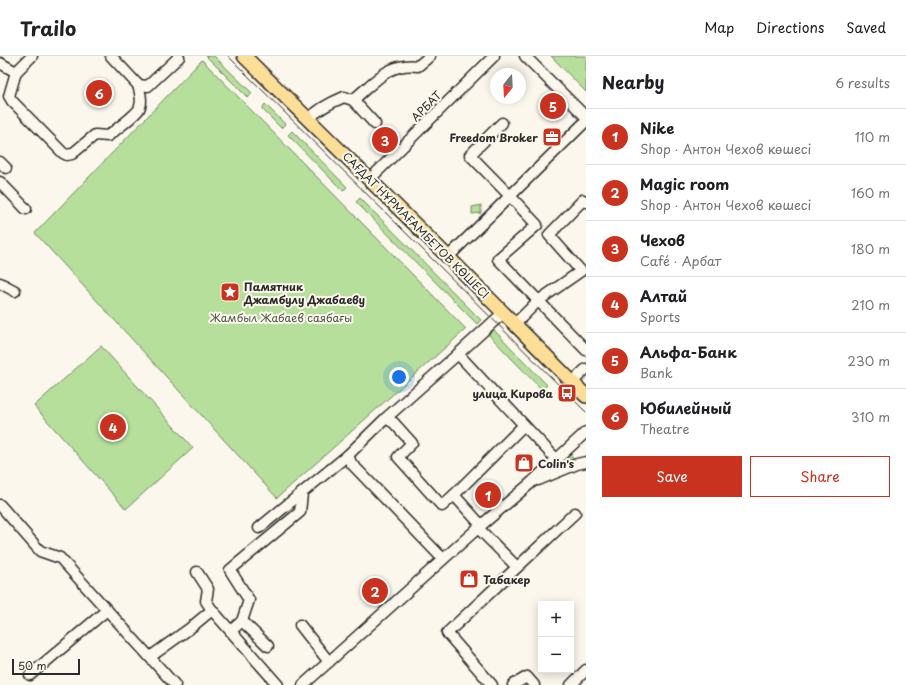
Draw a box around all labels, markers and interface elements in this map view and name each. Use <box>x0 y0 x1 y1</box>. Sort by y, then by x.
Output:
text: Trailo <box>20 14 76 42</box>
text: Map <box>704 17 734 38</box>
text: Directions <box>756 17 824 38</box>
text: Saved <box>846 17 886 38</box>
north arrow <box>490 68 526 104</box>
text: Nearby <box>602 69 664 95</box>
text: 6 results <box>835 73 890 92</box>
pin: 6 <box>86 78 112 108</box>
street label: АРБАТ <box>407 86 446 125</box>
pin: 5 <box>540 91 566 121</box>
text: Nike <box>640 116 674 139</box>
pin: 3 <box>372 125 398 155</box>
office icon: Freedom Broker <box>541 126 563 148</box>
text: 1 <box>612 127 618 146</box>
text: 110 m <box>855 127 890 146</box>
place label: Freedom Broker <box>450 129 538 146</box>
text: Shop · Антон Чехов көшесі <box>640 139 811 158</box>
street label: САҒДАТ НҰРМАҒАМБЕТОВ КӨШЕСІ <box>339 148 493 302</box>
text: Magic room <box>640 172 729 195</box>
text: 2 <box>610 183 620 202</box>
text: 160 m <box>851 183 890 202</box>
text: Shop · Антон Чехов көшесі <box>640 195 811 214</box>
text: Чехов <box>640 228 685 251</box>
text: 3 <box>611 239 619 258</box>
text: 180 m <box>851 239 890 258</box>
text: Café · Арбат <box>640 251 721 270</box>
place label: Памятник Джамбулу Джабаеву <box>243 278 365 308</box>
place icon: Памятник Джамбулу Джабаеву <box>219 281 241 303</box>
text: Алтай <box>640 284 687 307</box>
text: 4 <box>611 295 619 314</box>
text: 210 m <box>851 295 890 314</box>
text: Sports <box>640 307 680 326</box>
park label: Жамбыл Жабаев саябағы <box>210 309 352 326</box>
text: Альфа-Банк <box>640 340 737 363</box>
text: 5 <box>611 351 619 370</box>
text: 230 m <box>848 351 890 370</box>
text: Bank <box>640 363 673 382</box>
your location <box>389 367 409 387</box>
bus stop icon: улица Кирова <box>556 382 578 404</box>
place label: улица Кирова <box>472 385 554 402</box>
text: Юбилейный <box>640 396 732 419</box>
text: 6 <box>610 407 620 426</box>
text: 310 m <box>851 407 890 426</box>
pin: 4 <box>100 412 126 442</box>
text: Theatre <box>640 419 689 438</box>
shop icon: Colin's <box>513 452 535 474</box>
place label: Colin's <box>538 455 574 472</box>
button: Save <box>602 456 742 497</box>
button: Share <box>750 456 890 497</box>
pin: 1 <box>475 480 501 510</box>
shop icon: Табакер <box>458 568 480 590</box>
place label: Табакер <box>483 571 531 588</box>
pin: 2 <box>362 576 388 606</box>
map controls <box>538 601 574 673</box>
button: + <box>538 601 574 637</box>
button: − <box>538 637 574 673</box>
scale bar <box>12 657 80 676</box>
text: 50 m <box>18 657 47 674</box>

